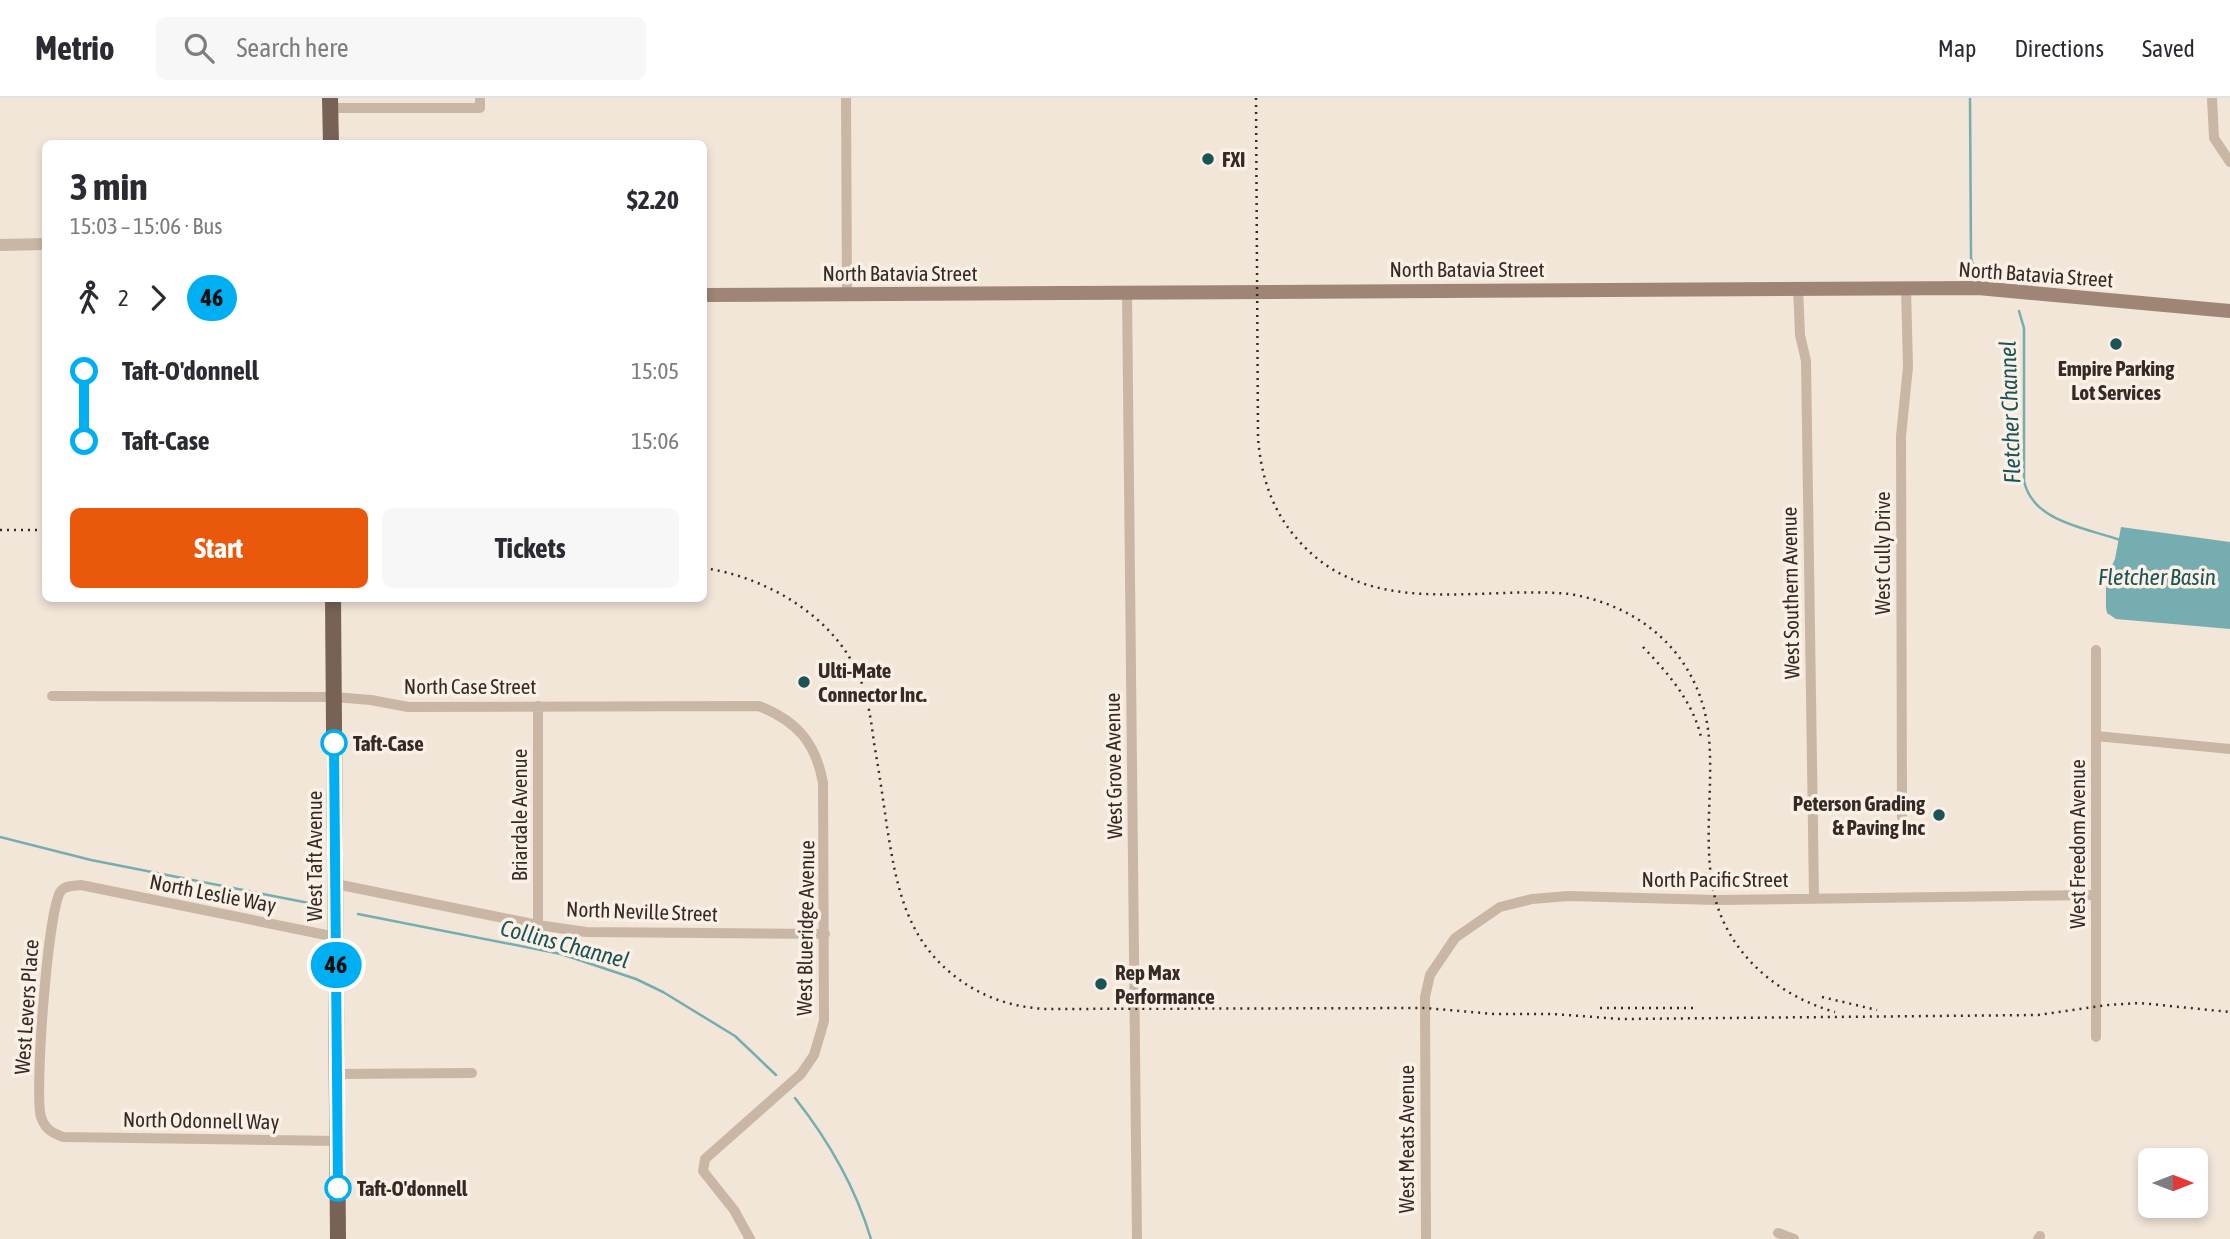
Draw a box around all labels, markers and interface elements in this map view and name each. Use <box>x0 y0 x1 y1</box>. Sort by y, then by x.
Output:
search box <box>156 17 646 80</box>
text: Metrio <box>35 29 114 67</box>
icon: search <box>180 29 218 67</box>
text: Search here <box>236 33 349 63</box>
text: Map <box>1938 35 1976 62</box>
text: Directions <box>2014 35 2104 62</box>
text: Saved <box>2142 35 2195 62</box>
place label: FXI <box>1222 147 1245 171</box>
marker: FXI <box>1200 151 1216 167</box>
text: 3 min <box>70 165 148 208</box>
text: $2.20 <box>627 185 679 215</box>
text: 15:03 – 15:06 · Bus <box>70 213 222 239</box>
street label: North Batavia Street <box>1389 257 1545 281</box>
street label: North Batavia Street <box>1958 257 2114 291</box>
street label: North Batavia Street <box>822 261 978 285</box>
icon: walk <box>70 279 108 317</box>
icon: forward <box>139 279 177 317</box>
text: 46 <box>201 284 223 311</box>
text: 2 <box>118 285 129 311</box>
marker: Empire Parking Lot Services <box>2108 336 2124 352</box>
water label: Fletcher Channel <box>1995 340 2025 484</box>
text: Taft-O'donnell <box>122 356 259 386</box>
place label: Empire Parking Lot Services <box>2058 356 2175 404</box>
text: 15:05 <box>631 358 679 384</box>
text: Taft-Case <box>122 426 210 456</box>
text: 15:06 <box>631 428 679 454</box>
street label: West Cully Drive <box>1870 491 1894 615</box>
street label: West Southern Avenue <box>1776 507 1804 679</box>
button: Start <box>70 508 368 588</box>
button: Tickets <box>382 508 679 588</box>
water label: Fletcher Basin <box>2098 564 2216 590</box>
place label: Ulti-Mate Connector Inc. <box>818 658 927 706</box>
street label: North Case Street <box>404 674 536 698</box>
marker: Ulti-Mate Connector Inc. <box>796 674 812 690</box>
street label: West Grove Avenue <box>1100 693 1126 839</box>
marker: Taft-Case <box>321 730 347 756</box>
place label: Taft-Case <box>353 731 424 755</box>
street label: Briardale Avenue <box>507 749 531 881</box>
street label: West Freedom Avenue <box>2065 759 2089 929</box>
street label: West Taft Avenue <box>302 791 326 921</box>
place label: Peterson Grading & Paving Inc <box>1793 791 1926 839</box>
marker: Peterson Grading & Paving Inc <box>1931 807 1947 823</box>
street label: West Blueridge Avenue <box>791 840 819 1016</box>
street label: North Pacific Street <box>1642 867 1788 891</box>
street label: North Leslie Way <box>148 869 279 917</box>
street label: North Neville Street <box>566 896 718 926</box>
water label: Collins Channel <box>498 914 632 974</box>
street label: West Levers Place <box>9 939 43 1075</box>
line badge: 46 <box>304 942 368 988</box>
text: 46 <box>325 951 347 978</box>
place label: Rep Max Performance <box>1115 960 1215 1008</box>
marker: Rep Max Performance <box>1093 976 1109 992</box>
street label: West Meats Avenue <box>1394 1065 1418 1213</box>
street label: North Odonnell Way <box>123 1107 280 1133</box>
north arrow <box>2138 1148 2208 1218</box>
map controls <box>2138 1148 2208 1218</box>
marker: Taft-O'donnell <box>325 1175 351 1201</box>
place label: Taft-O'donnell <box>357 1176 468 1200</box>

